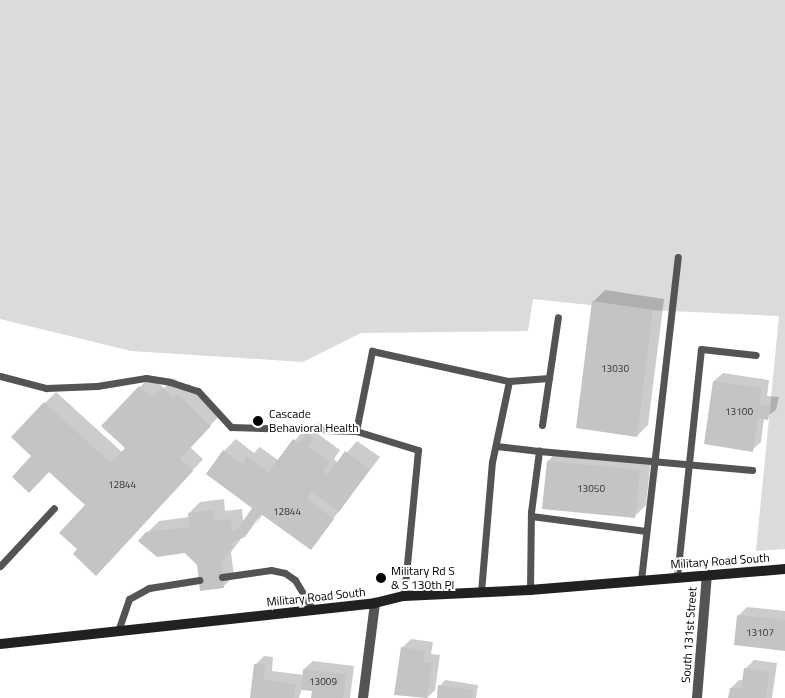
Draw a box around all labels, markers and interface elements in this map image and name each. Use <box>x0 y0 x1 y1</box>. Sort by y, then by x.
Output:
house number: 13030 <box>601 363 629 375</box>
house number: 13100 <box>725 406 753 418</box>
place label: Cascade Behavioral Health <box>269 407 359 435</box>
marker: Cascade Behavioral Health <box>251 414 265 428</box>
house number: 12844 <box>108 479 136 491</box>
house number: 13050 <box>577 483 605 495</box>
house number: 12844 <box>273 506 301 518</box>
street label: Military Road South <box>670 550 770 572</box>
place label: Military Rd S & S 130th Pl <box>391 564 455 592</box>
marker: Military Rd S & S 130th Pl <box>375 572 387 584</box>
street label: Military Road South <box>266 585 366 609</box>
street label: South 131st Street <box>678 587 700 683</box>
house number: 13107 <box>746 627 774 639</box>
house number: 13009 <box>309 676 337 688</box>

